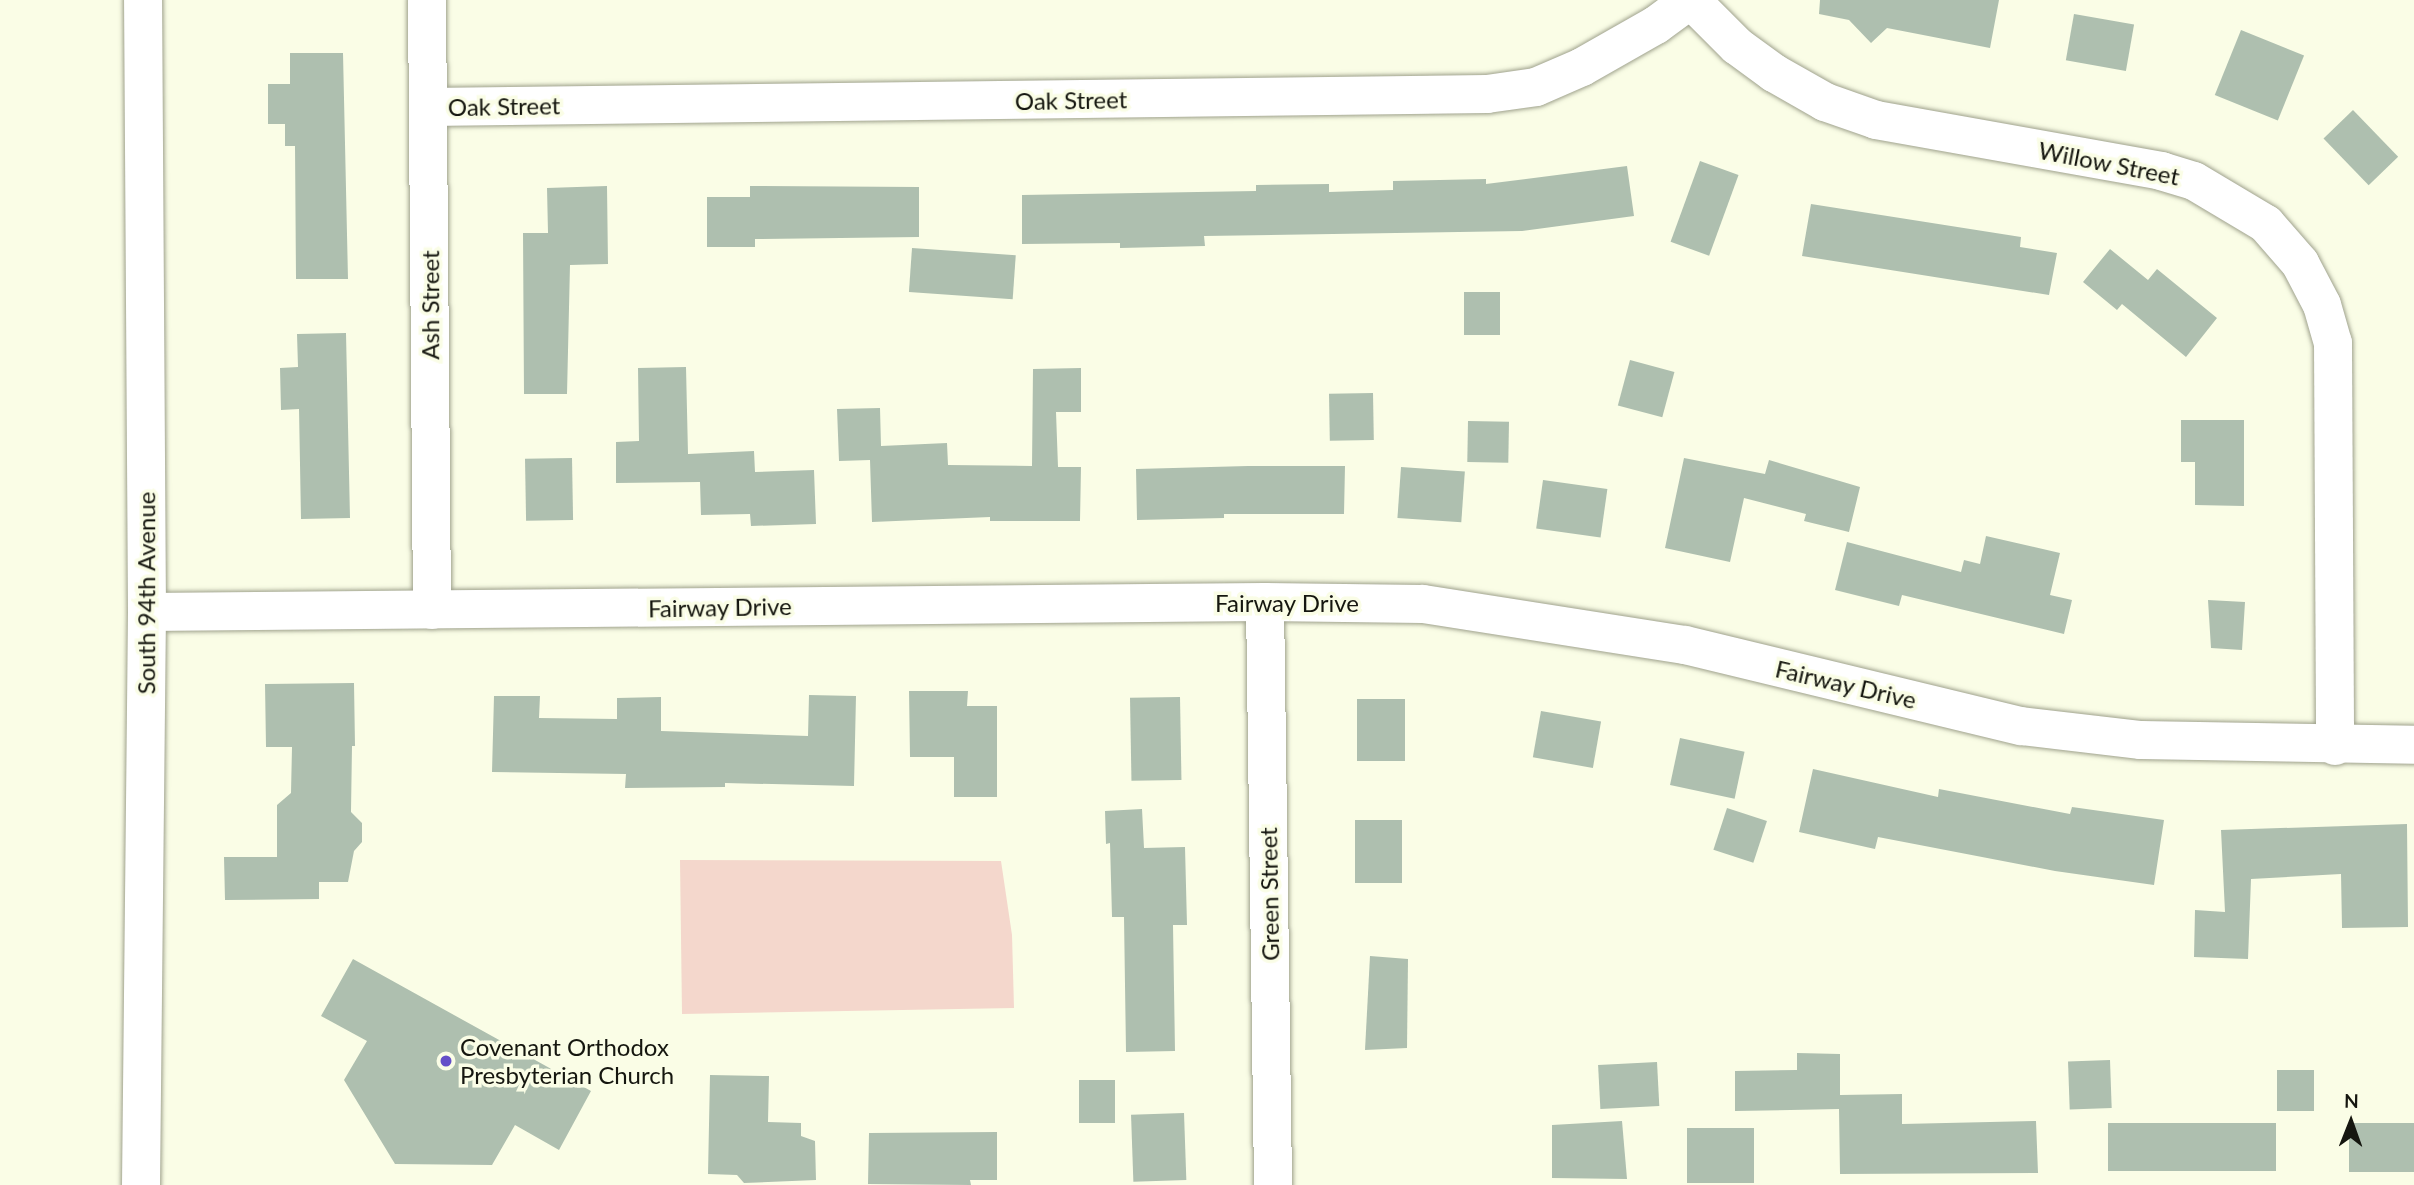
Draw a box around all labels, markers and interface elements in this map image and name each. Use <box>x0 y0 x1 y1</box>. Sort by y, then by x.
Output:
street label: Oak Street <box>1015 85 1127 115</box>
street label: Oak Street <box>448 91 560 121</box>
street label: Willow Street <box>2036 135 2182 191</box>
street label: Ash Street <box>416 250 444 360</box>
street label: South 94th Avenue <box>132 491 160 695</box>
street label: Fairway Drive <box>1215 589 1359 617</box>
street label: Fairway Drive <box>648 591 792 623</box>
street label: Fairway Drive <box>1772 654 1920 714</box>
street label: Green Street <box>1253 827 1285 961</box>
place label: Covenant Orthodox Presbyterian Church <box>460 1033 674 1089</box>
marker: Covenant Orthodox Presbyterian Church <box>438 1053 454 1069</box>
north arrow <box>2316 1087 2386 1157</box>
text: N <box>2344 1089 2359 1112</box>

